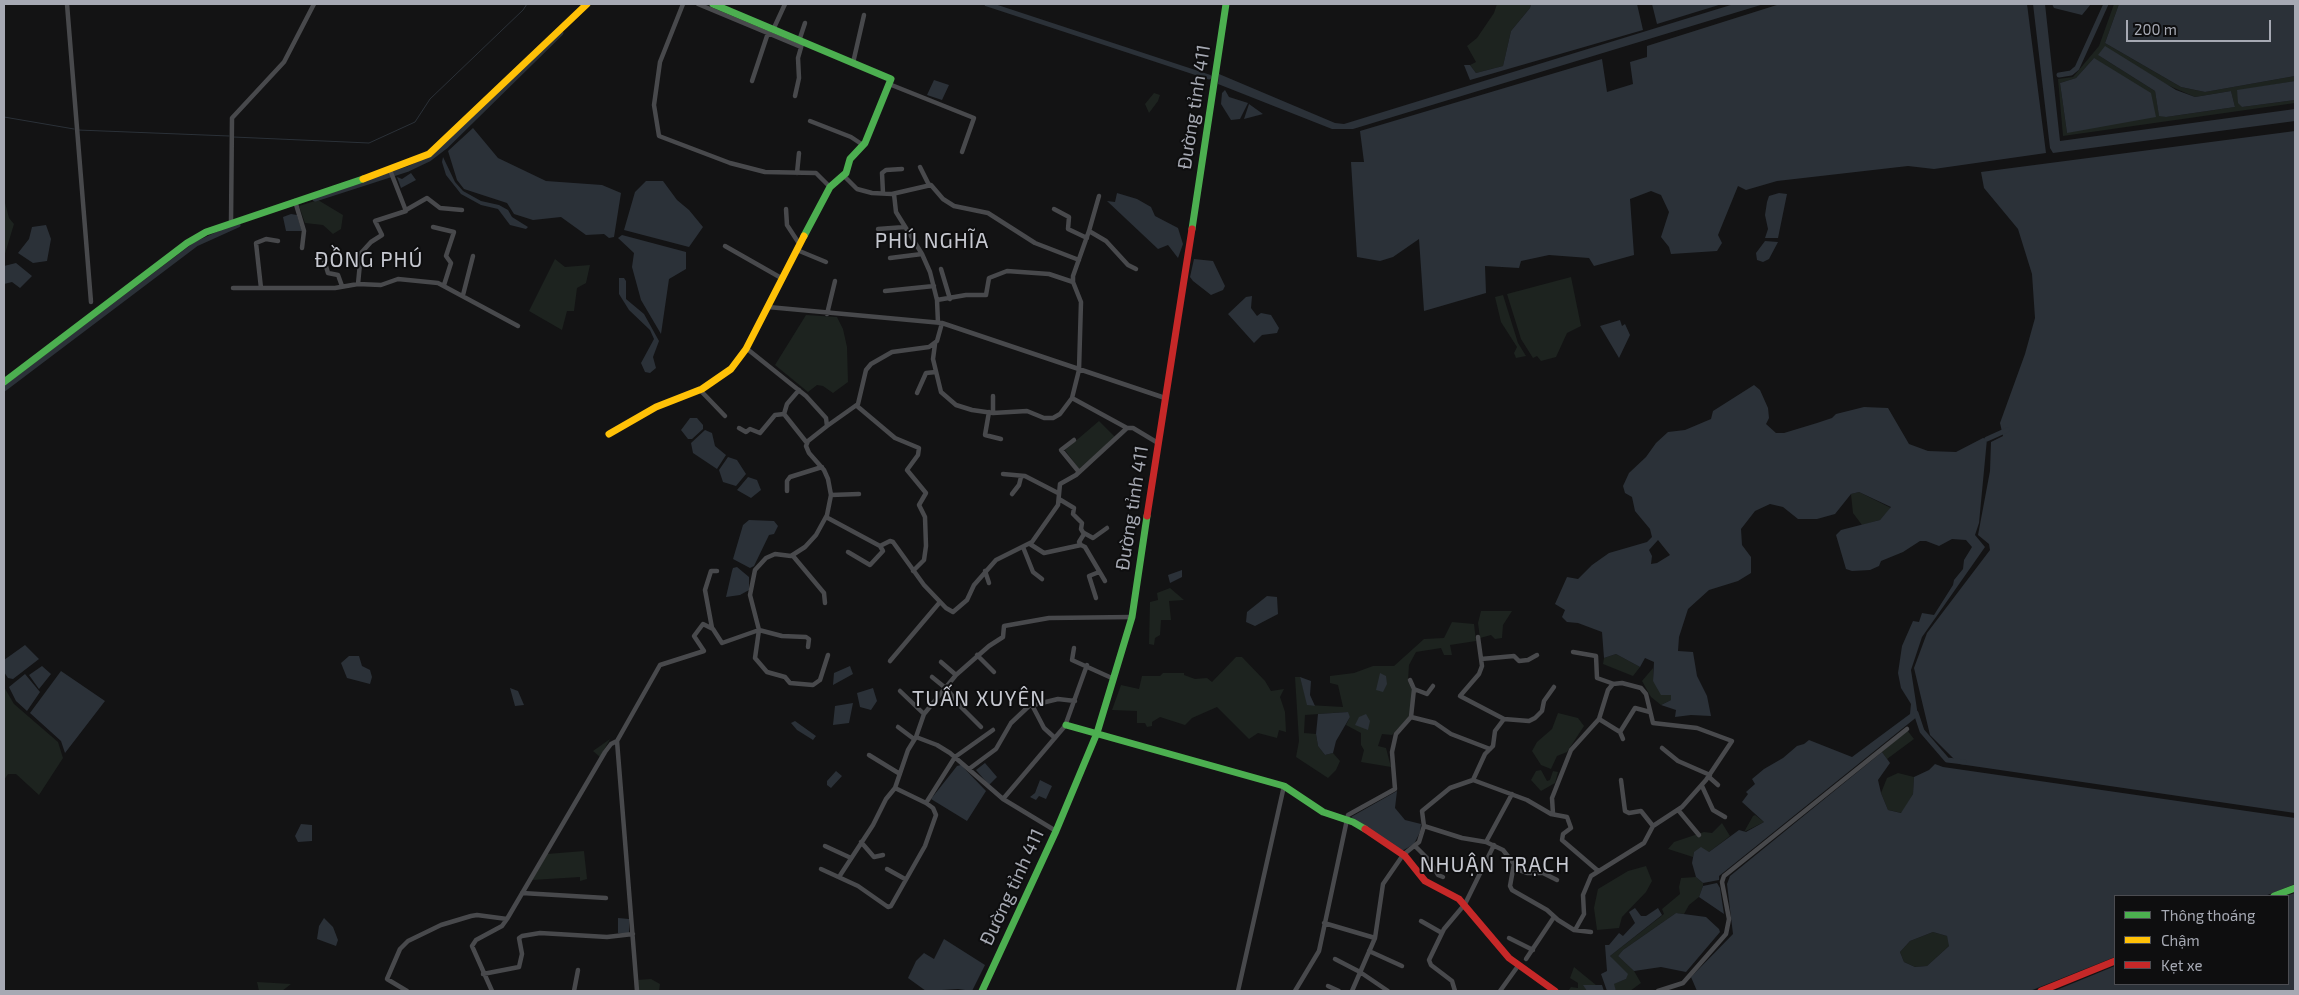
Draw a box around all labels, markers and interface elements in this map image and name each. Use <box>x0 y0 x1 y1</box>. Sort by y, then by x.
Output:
scale bar <box>2129 10 2274 42</box>
text: 200 m <box>2134 20 2177 38</box>
street label: Đường tỉnh 411 <box>1173 43 1215 171</box>
district label: PHÚ NGHĨA <box>874 228 990 254</box>
district label: ĐỒNG PHÚ <box>313 247 425 273</box>
street label: Đường tỉnh 411 <box>1111 444 1153 572</box>
district label: TUẤN XUYÊN <box>911 686 1047 712</box>
street label: Đường tỉnh 411 <box>975 825 1049 949</box>
district label: NHUẬN TRẠCH <box>1418 852 1572 878</box>
legend <box>2114 895 2289 985</box>
text: Thông thoáng <box>2161 906 2255 924</box>
text: Chậm <box>2161 931 2200 949</box>
text: Kẹt xe <box>2161 956 2203 974</box>

